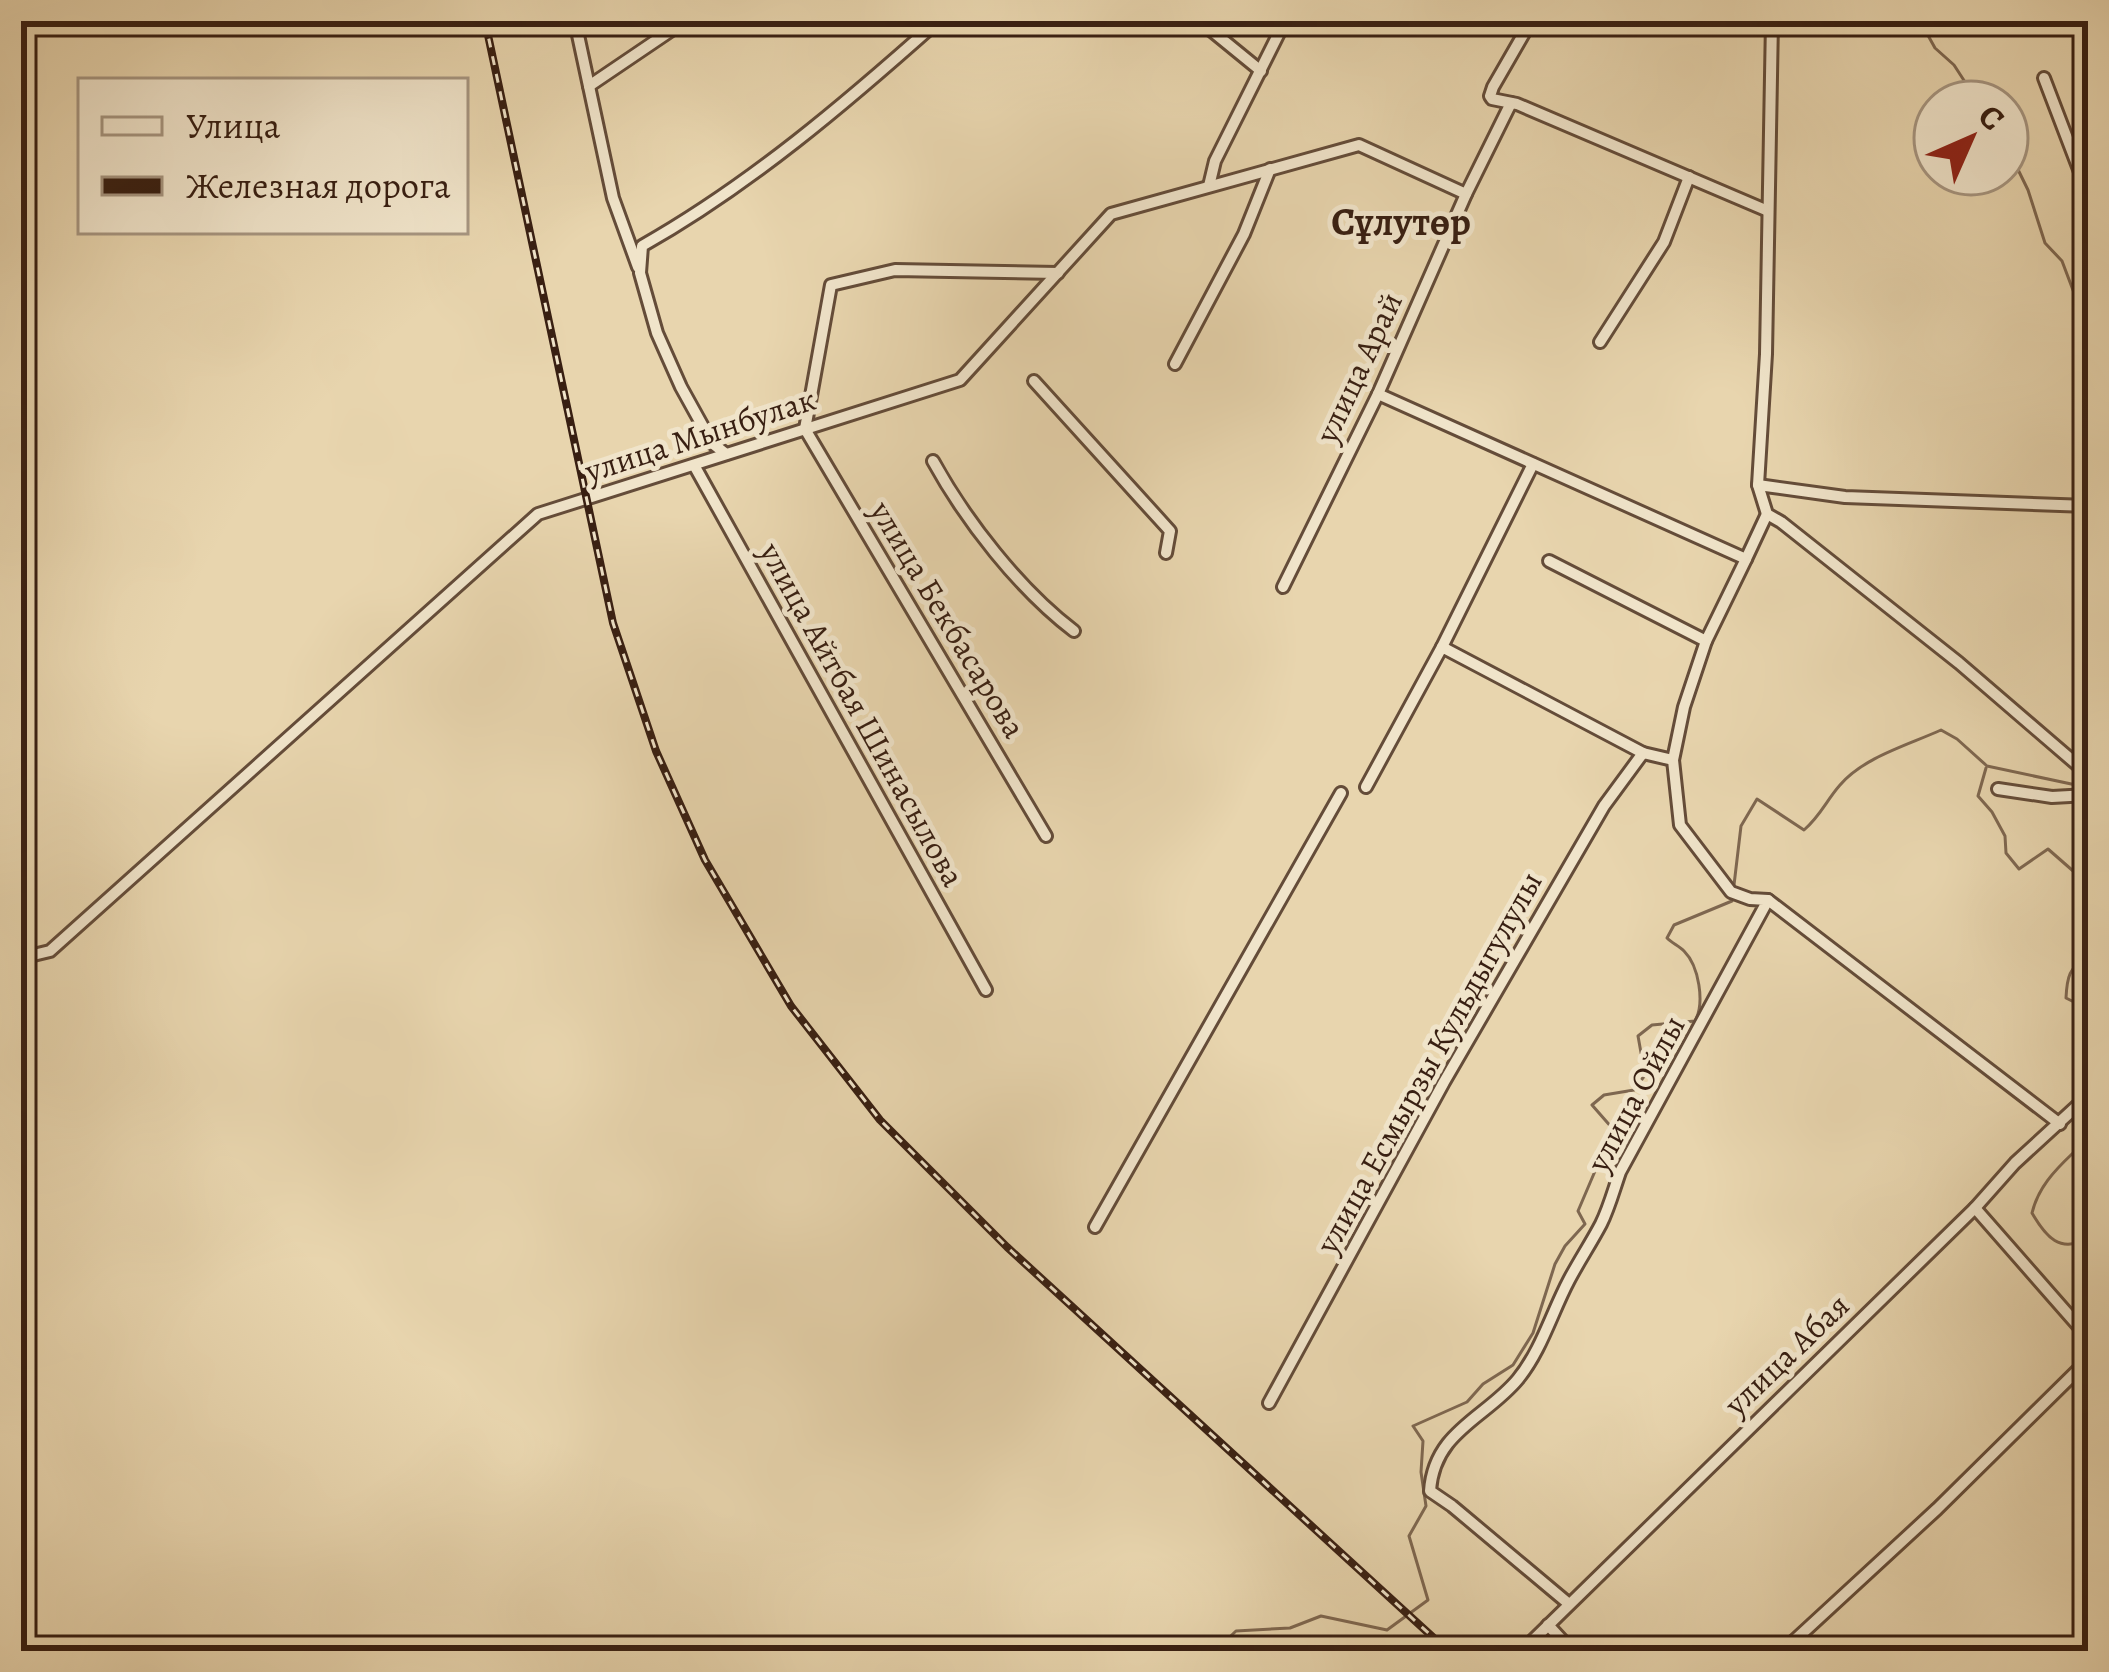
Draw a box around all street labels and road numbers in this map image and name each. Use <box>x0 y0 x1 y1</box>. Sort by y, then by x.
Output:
street label: улица Арай <box>1304 285 1413 451</box>
street label: улица Мынбулак <box>578 376 821 493</box>
street label: улица Бекбасарова <box>859 491 1038 747</box>
street label: улица Айтбая Шинасылова <box>749 533 976 895</box>
street label: улица Есмырзы Кульдыгулулы <box>1304 863 1552 1262</box>
street label: улица Ойлы <box>1575 1007 1696 1180</box>
street label: улица Абая <box>1713 1283 1859 1426</box>

